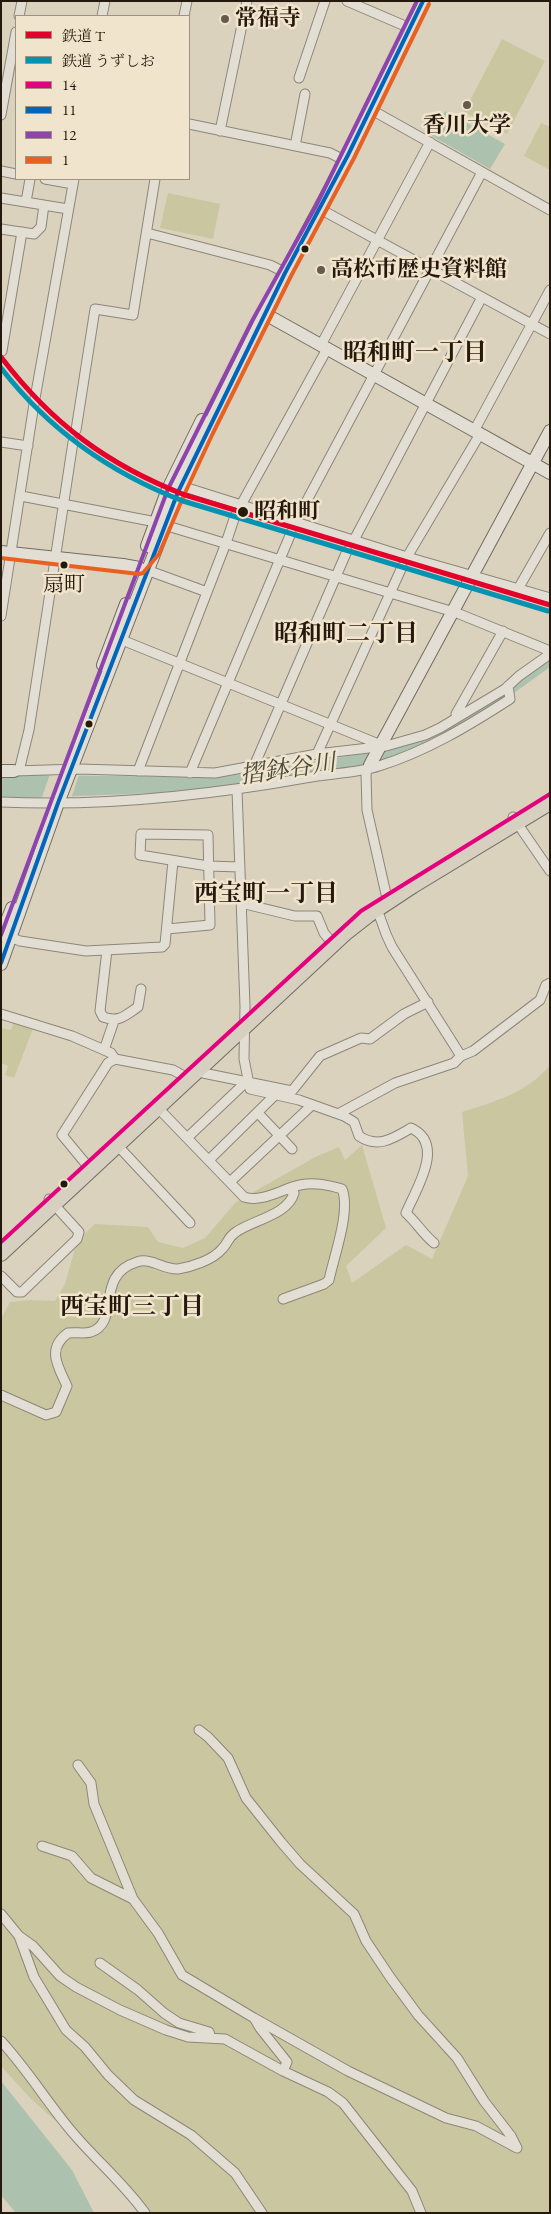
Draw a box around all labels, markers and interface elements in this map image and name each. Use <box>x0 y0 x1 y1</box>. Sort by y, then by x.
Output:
place label: 常福寺 <box>235 6 301 32</box>
marker: 常福寺 <box>219 13 231 25</box>
legend <box>15 15 190 180</box>
text: 鉄道 T <box>62 26 105 45</box>
text: 鉄道 うずしお <box>62 51 155 70</box>
text: 14 <box>62 75 76 94</box>
marker: 香川大学 <box>461 99 473 111</box>
text: 11 <box>62 100 76 119</box>
place label: 香川大学 <box>423 113 511 139</box>
text: 12 <box>62 125 76 144</box>
text: 1 <box>62 150 69 169</box>
unlabelled marker <box>300 244 310 254</box>
place label: 高松市歴史資料館 <box>331 257 507 283</box>
marker: 高松市歴史資料館 <box>315 264 327 276</box>
district label: 昭和町一丁目 <box>343 339 487 367</box>
place label: 昭和町 <box>254 499 320 525</box>
marker: 昭和町 <box>236 505 250 519</box>
marker: 扇町 <box>59 560 69 570</box>
place label: 扇町 <box>43 572 85 598</box>
district label: 昭和町二丁目 <box>274 620 418 648</box>
unlabelled marker <box>84 719 94 729</box>
water label: 摺鉢谷川 <box>238 749 338 791</box>
district label: 西宝町一丁目 <box>194 880 338 908</box>
unlabelled marker <box>59 1179 69 1189</box>
district label: 西宝町三丁目 <box>60 1293 204 1321</box>

